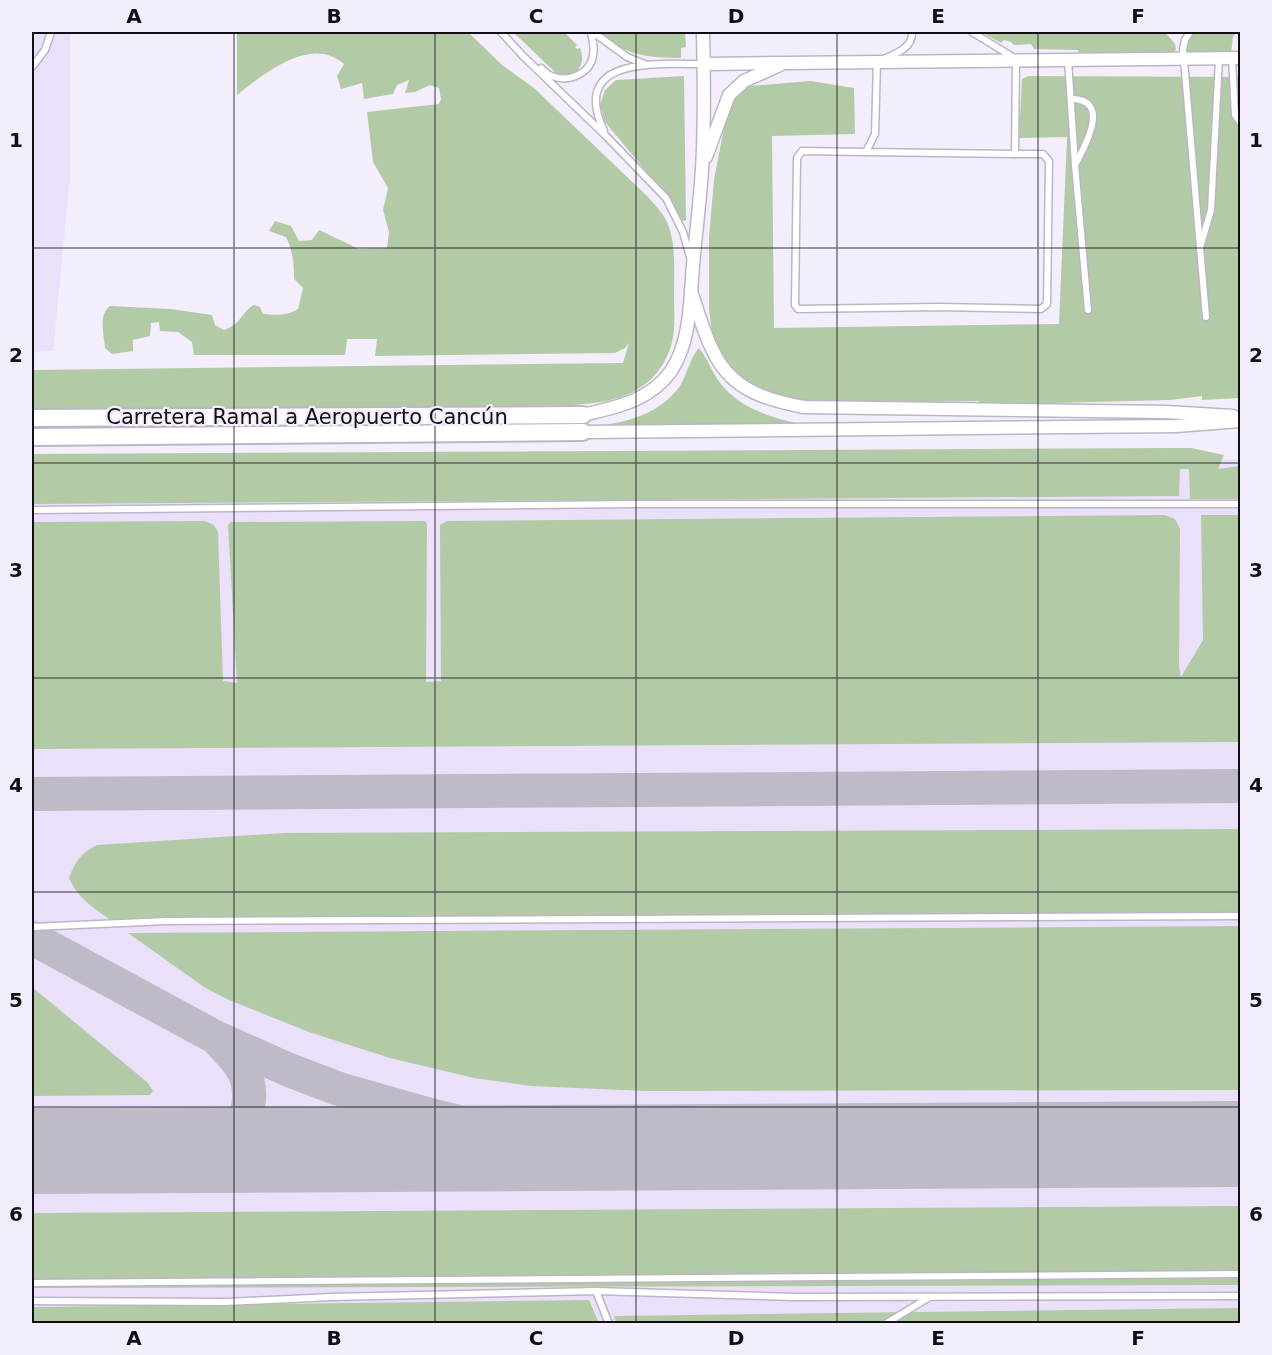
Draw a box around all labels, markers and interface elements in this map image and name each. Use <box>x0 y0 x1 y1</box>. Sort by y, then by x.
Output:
text: A <box>126 4 142 28</box>
text: B <box>326 4 342 28</box>
text: C <box>529 4 543 28</box>
text: D <box>728 4 744 28</box>
text: E <box>931 4 945 28</box>
text: F <box>1131 4 1145 28</box>
text: 1 <box>9 128 23 152</box>
text: 1 <box>1249 128 1263 152</box>
text: 2 <box>9 343 23 367</box>
text: 2 <box>1249 343 1263 367</box>
street label: Carretera Ramal a Aeropuerto Cancún <box>106 405 508 429</box>
text: 3 <box>9 558 23 582</box>
text: 3 <box>1249 558 1263 582</box>
text: 4 <box>9 773 23 797</box>
text: 4 <box>1249 773 1263 797</box>
text: 5 <box>9 988 23 1012</box>
text: 5 <box>1249 988 1263 1012</box>
text: 6 <box>9 1202 23 1226</box>
text: 6 <box>1249 1202 1263 1226</box>
text: A <box>126 1326 142 1350</box>
text: B <box>326 1326 342 1350</box>
text: C <box>529 1326 543 1350</box>
text: D <box>728 1326 744 1350</box>
text: E <box>931 1326 945 1350</box>
text: F <box>1131 1326 1145 1350</box>

